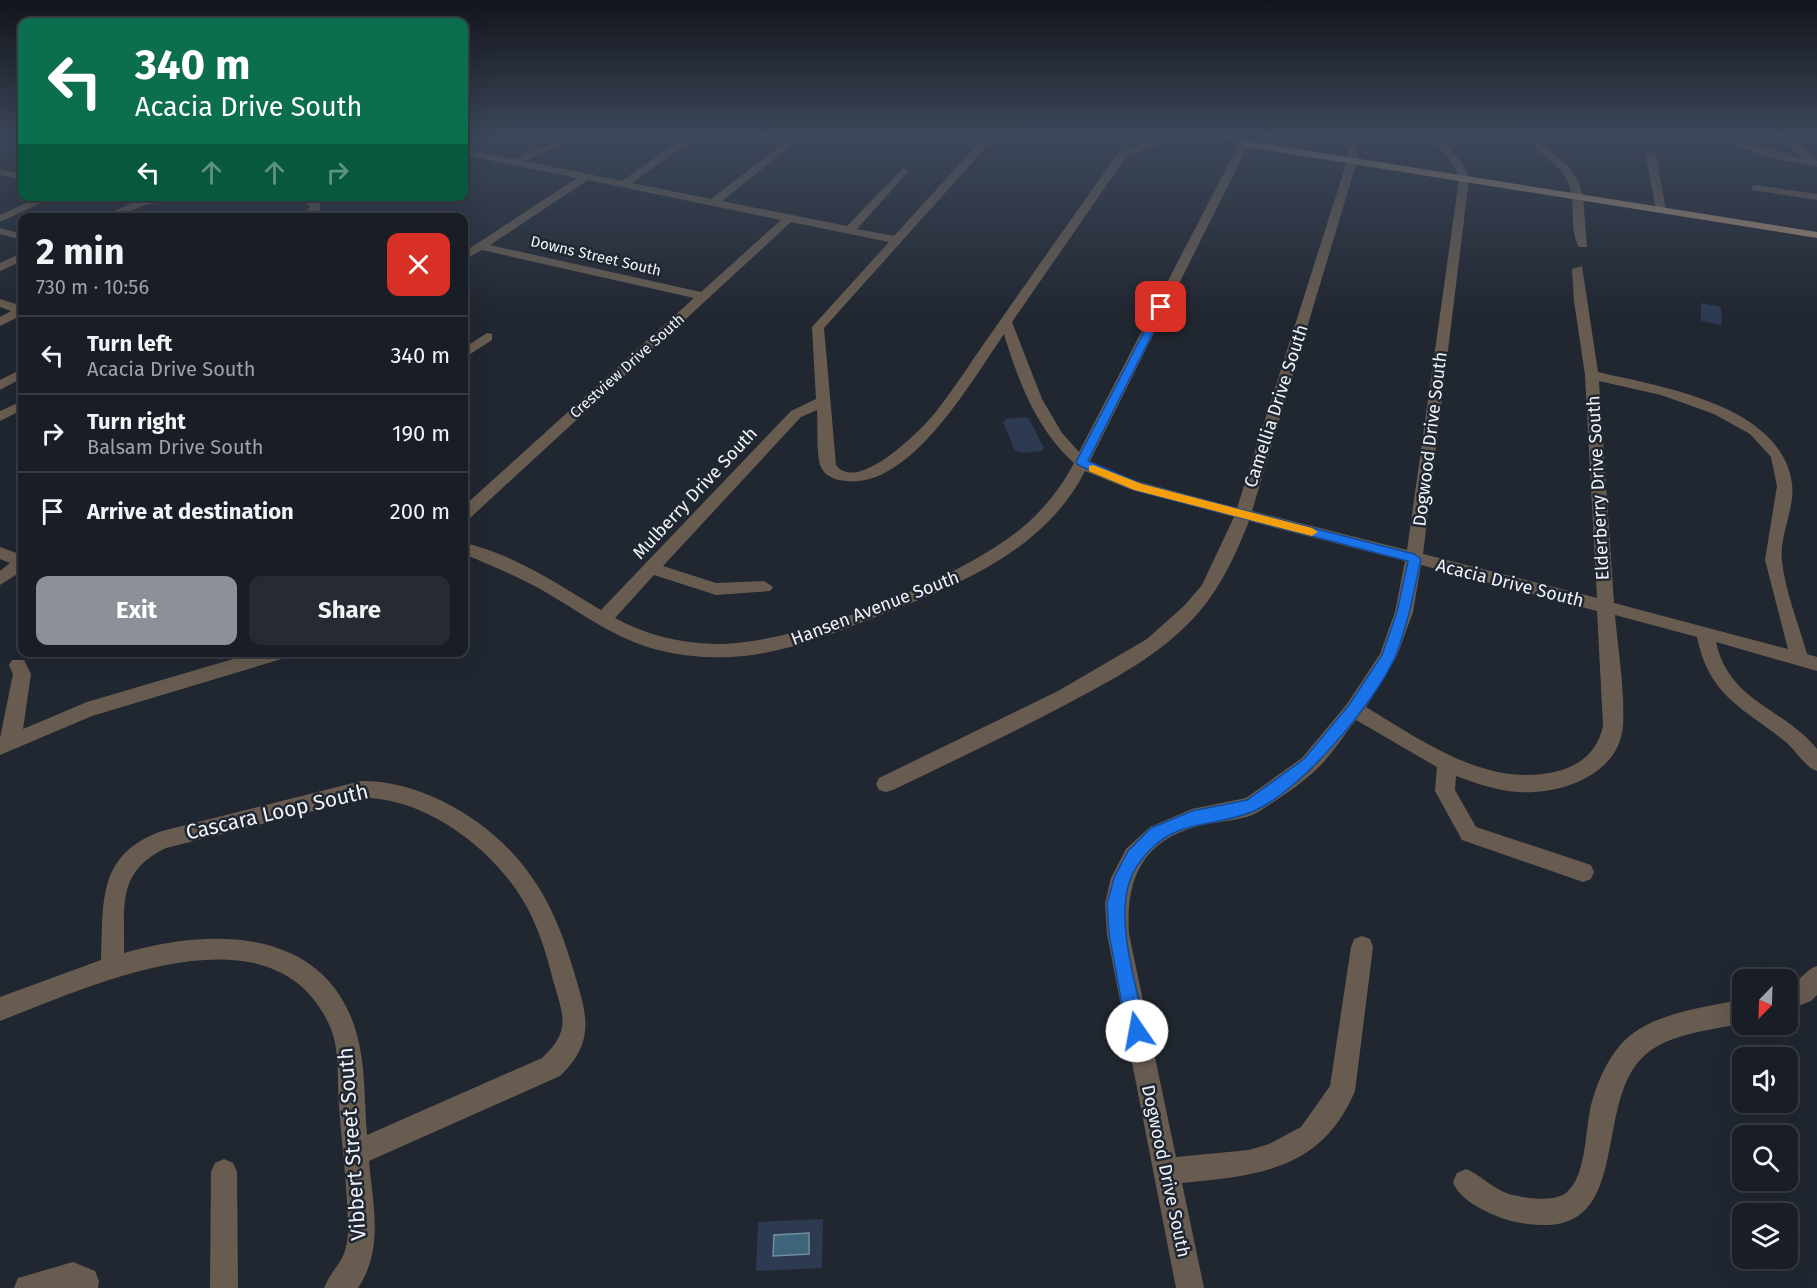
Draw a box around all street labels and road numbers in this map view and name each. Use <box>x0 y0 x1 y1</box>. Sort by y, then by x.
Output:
street label: Downs Street South <box>529 232 663 280</box>
street label: Crestview Drive South <box>566 310 688 422</box>
street label: Camellia Drive South <box>1239 322 1313 490</box>
street label: Dogwood Drive South <box>1408 350 1452 528</box>
street label: Elderberry Drive South <box>1582 395 1614 581</box>
street label: Mulberry Drive South <box>628 422 762 564</box>
street label: Acacia Drive South <box>1434 554 1586 612</box>
street label: Hansen Avenue South <box>788 566 962 650</box>
street label: Cascara Loop South <box>183 778 371 846</box>
street label: Vibbert Street South <box>332 1047 372 1241</box>
street label: Dogwood Drive South <box>1137 1083 1195 1259</box>

